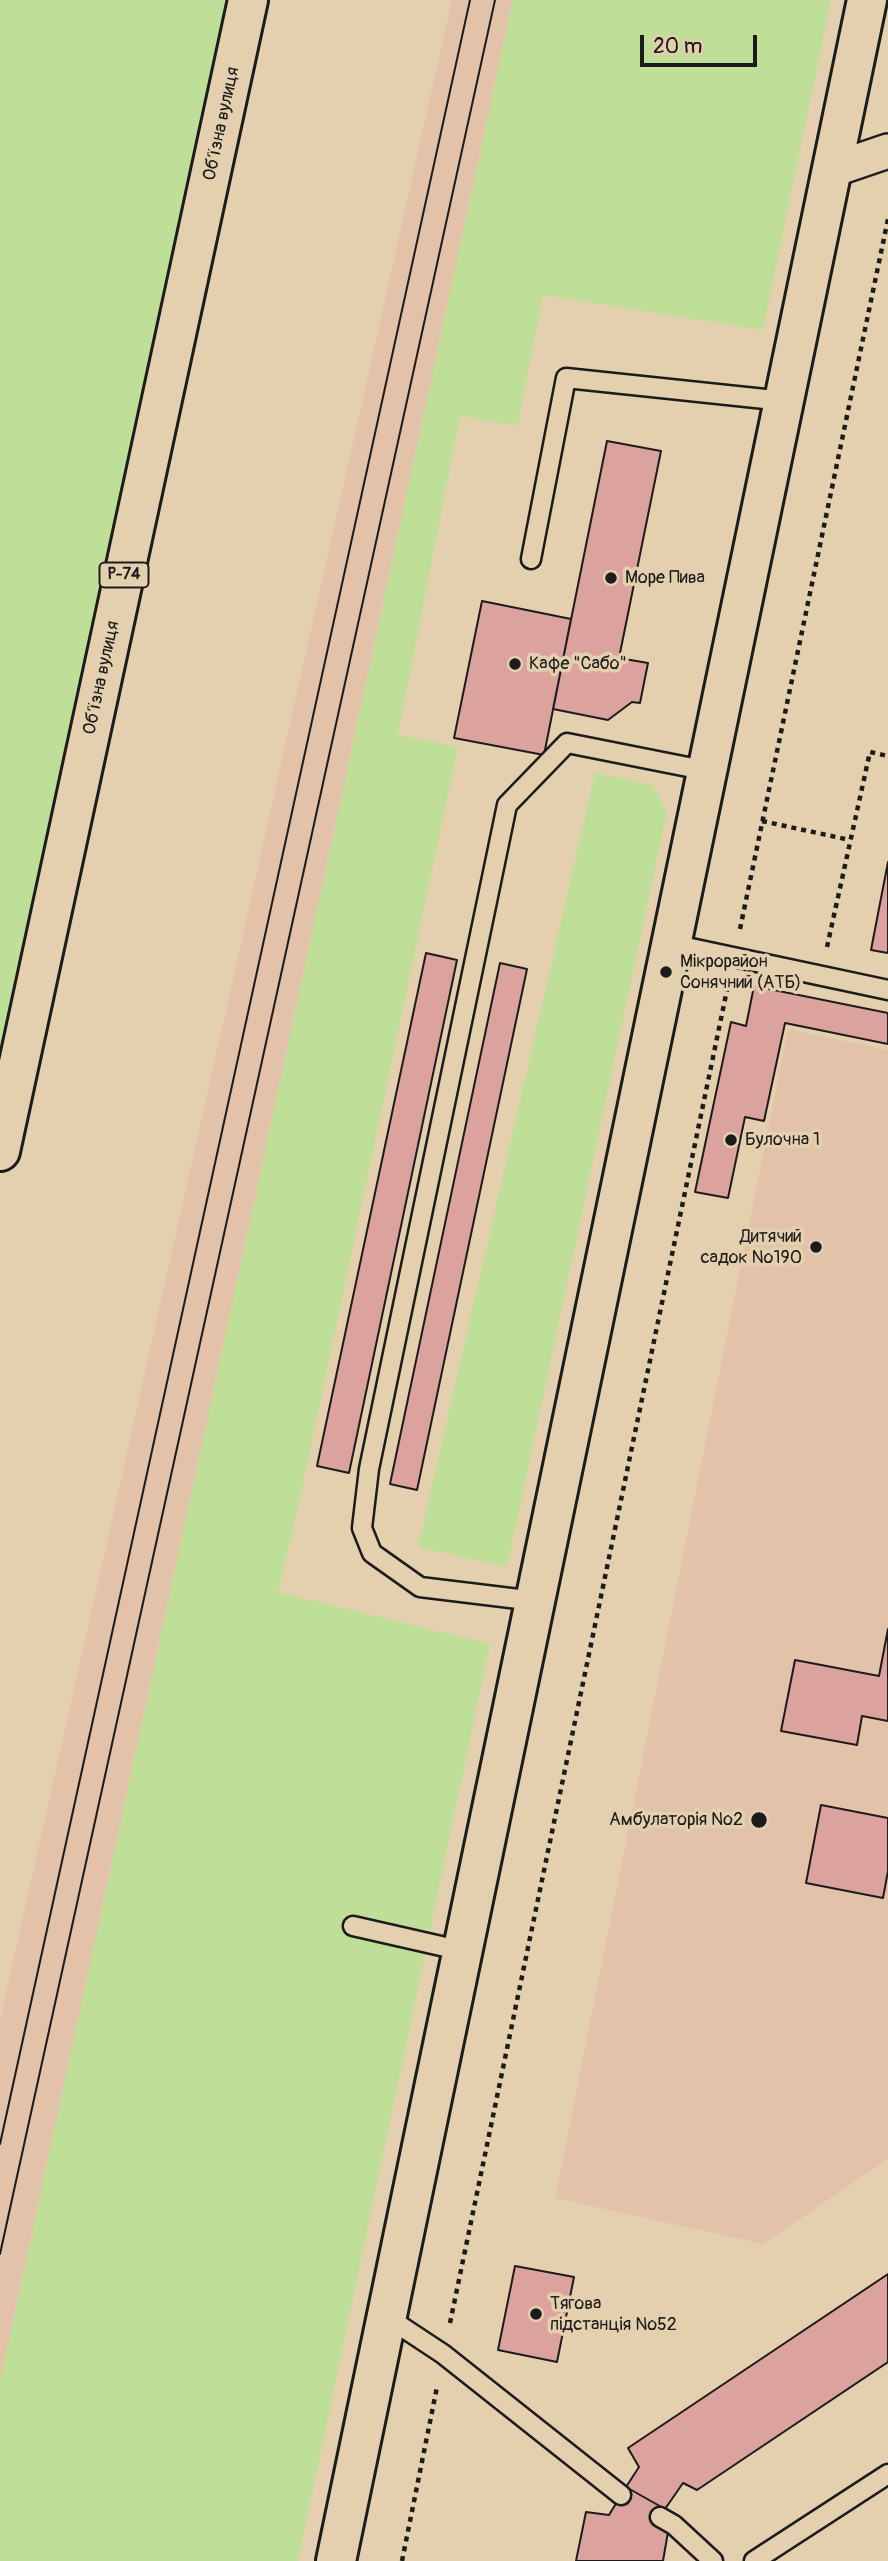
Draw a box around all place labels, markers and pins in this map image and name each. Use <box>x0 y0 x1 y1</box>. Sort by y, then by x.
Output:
place label: Море Пива <box>625 567 705 589</box>
marker: Море Пива <box>603 570 619 586</box>
place label: Кафе "Сабо" <box>529 653 627 675</box>
marker: Кафе "Сабо" <box>507 656 523 672</box>
place label: Мікрорайон Сонячний (АТБ) <box>680 951 801 993</box>
marker: Мікрорайон Сонячний (АТБ) <box>658 964 674 980</box>
place label: Булочна 1 <box>745 1129 820 1151</box>
marker: Булочна 1 <box>723 1132 739 1148</box>
place label: Дитячий садок №190 <box>700 1226 802 1268</box>
marker: Дитячий садок №190 <box>808 1239 824 1255</box>
place label: Амбулаторія №2 <box>609 1809 743 1831</box>
marker: Амбулаторія №2 <box>749 1810 769 1830</box>
place label: Тягова підстанція №52 <box>550 2293 677 2336</box>
marker: Тягова підстанція №52 <box>528 2306 544 2322</box>

